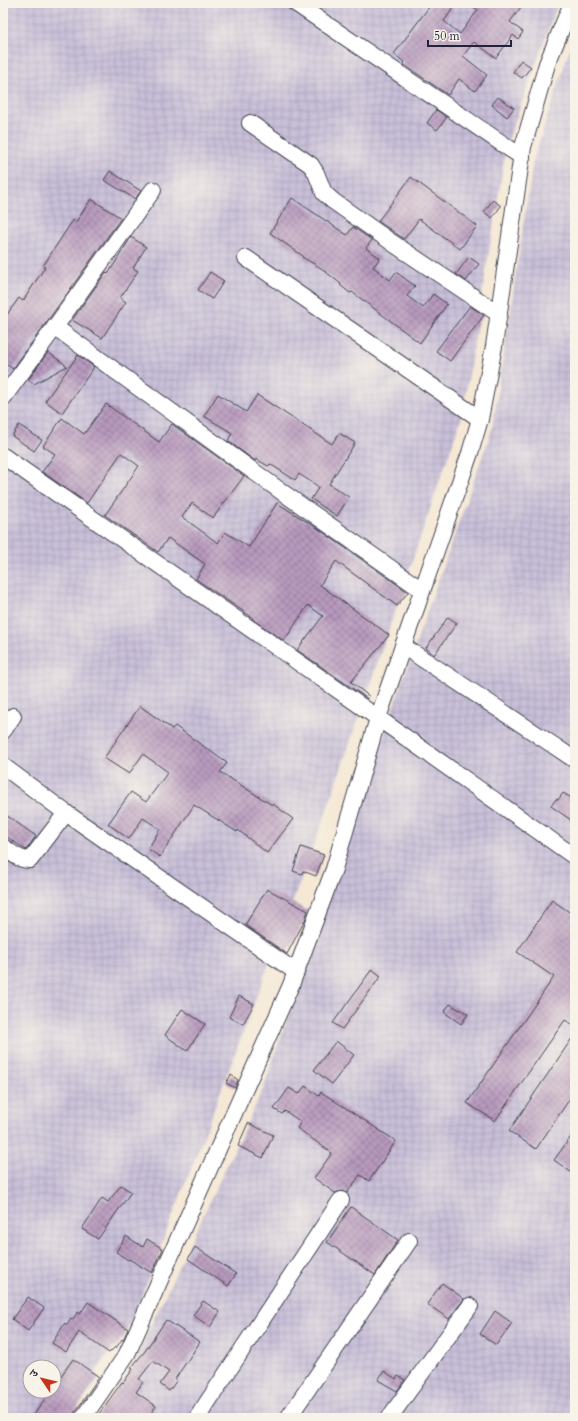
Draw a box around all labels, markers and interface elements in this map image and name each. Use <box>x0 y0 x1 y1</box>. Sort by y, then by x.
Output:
scale bar <box>428 22 511 48</box>
text: 50 m <box>434 28 461 44</box>
north arrow <box>22 1359 62 1399</box>
text: उ <box>26 1366 43 1381</box>

